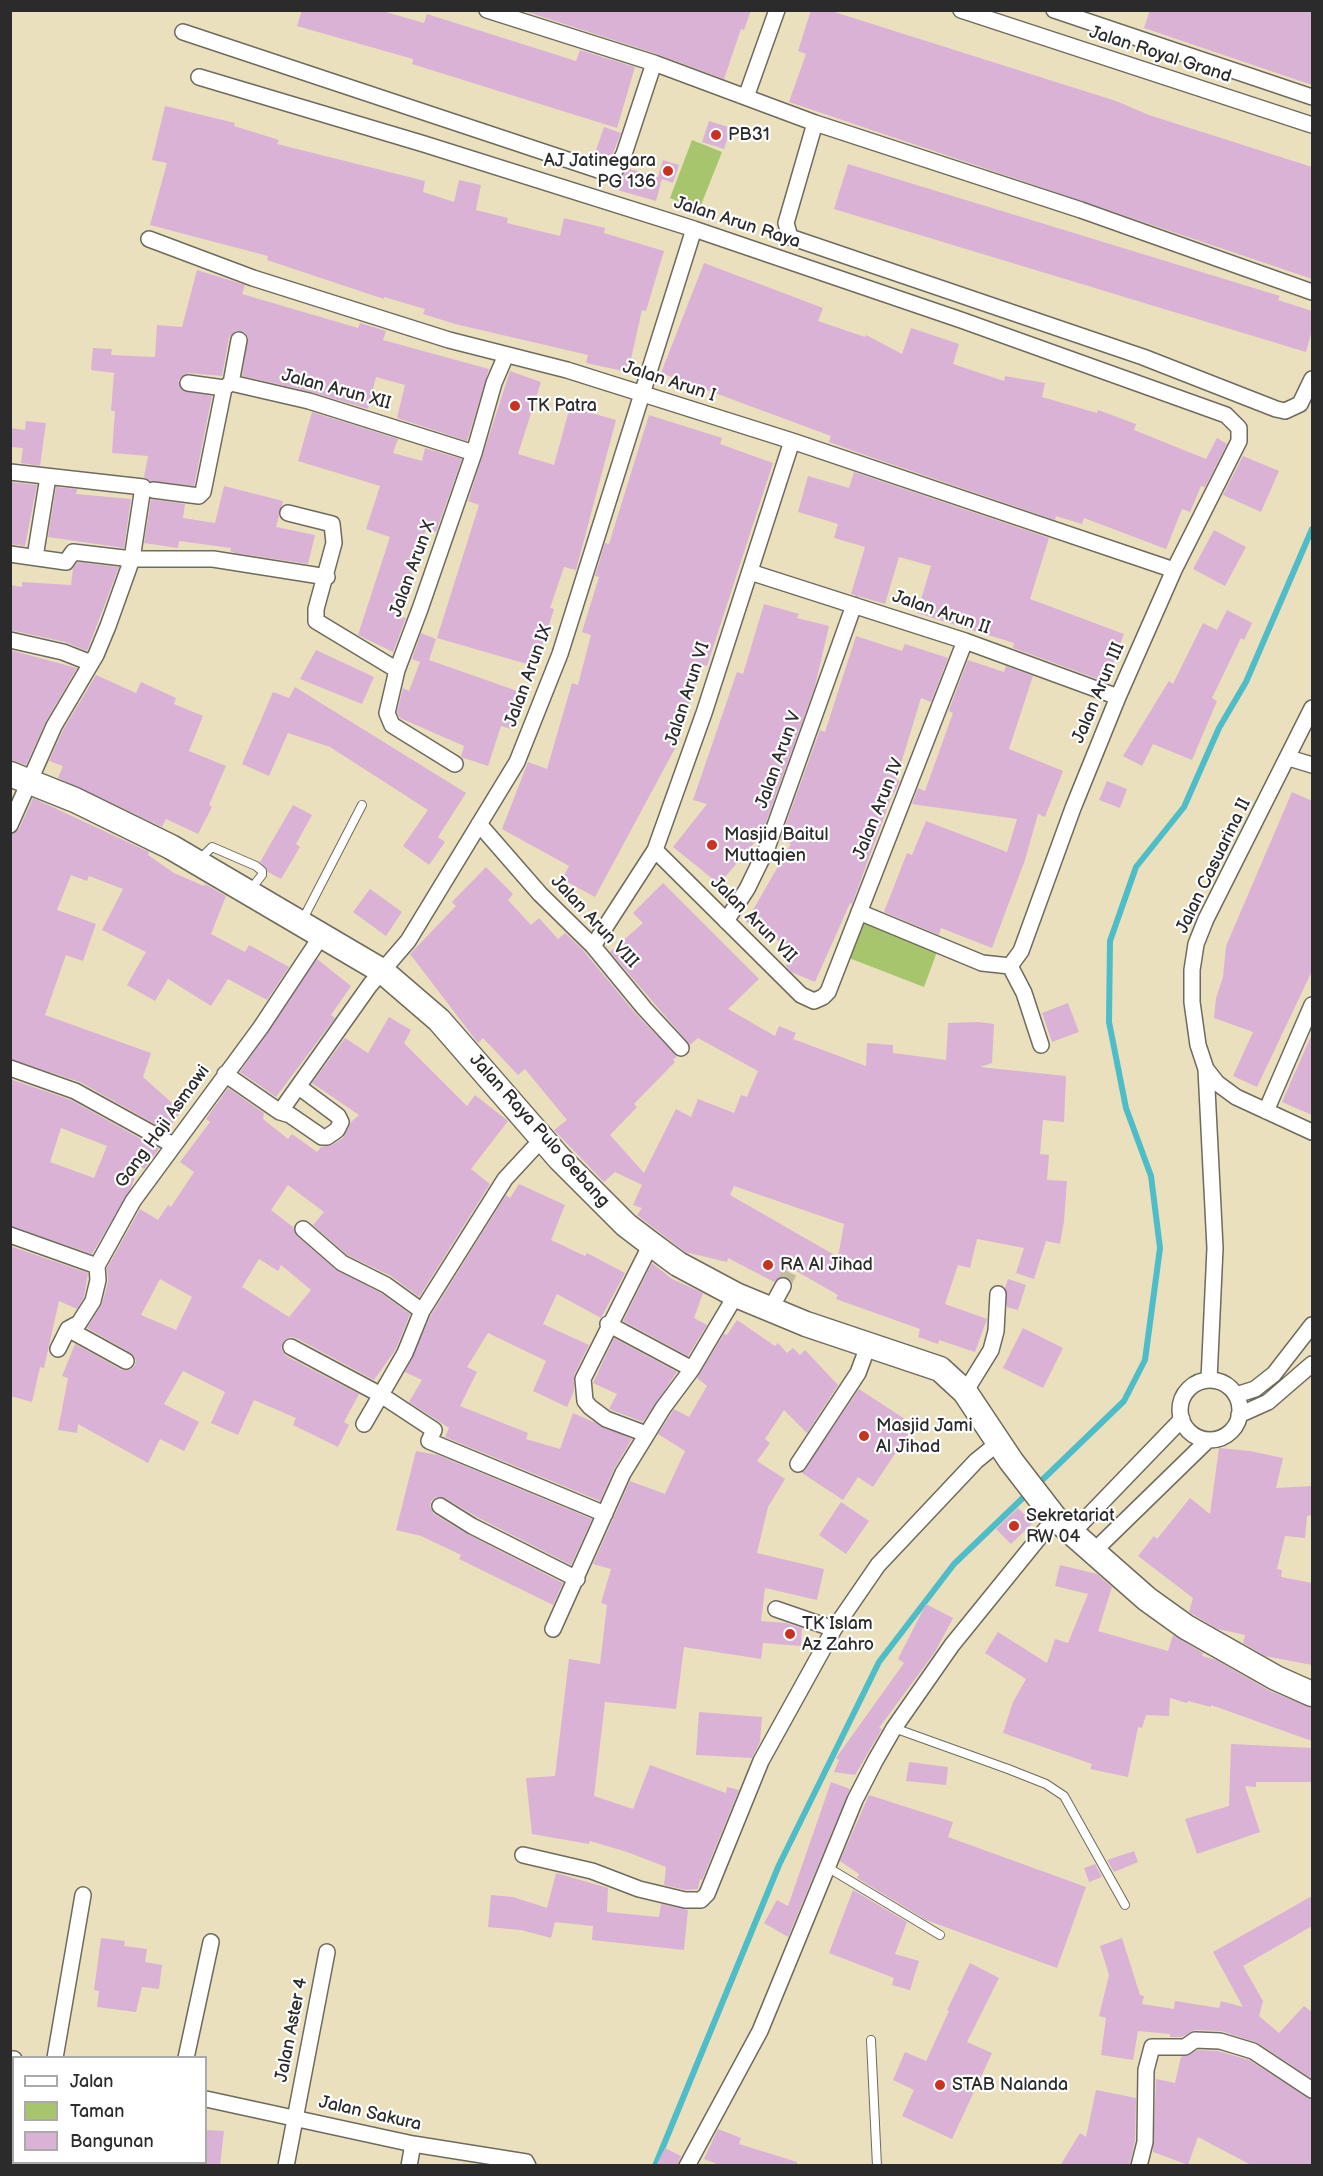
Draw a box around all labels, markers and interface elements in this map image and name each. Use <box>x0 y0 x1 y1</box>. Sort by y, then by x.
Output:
street label: Jalan Royal Grand <box>1086 22 1234 88</box>
place label: PB31 <box>728 124 770 146</box>
marker: PB31 <box>709 128 723 142</box>
place label: AJ Jatinegara PG 136 <box>544 150 656 192</box>
marker: AJ Jatinegara PG 136 <box>661 164 675 178</box>
street label: Jalan Arun Raya <box>671 192 803 254</box>
street label: Jalan Arun I <box>620 357 718 407</box>
street label: Jalan Arun XII <box>279 365 393 415</box>
place label: TK Patra <box>527 395 597 417</box>
marker: TK Patra <box>508 399 522 413</box>
street label: Jalan Arun X <box>386 518 440 620</box>
street label: Jalan Arun II <box>889 586 993 640</box>
street label: Jalan Arun IX <box>501 622 557 730</box>
street label: Jalan Arun III <box>1068 639 1130 747</box>
street label: Jalan Arun VI <box>661 640 715 748</box>
street label: Jalan Arun V <box>751 708 807 812</box>
street label: Jalan Arun IV <box>849 755 909 863</box>
street label: Jalan Casuarina II <box>1172 795 1256 937</box>
place label: Masjid Baitul Muttaqien <box>724 824 829 866</box>
marker: Masjid Baitul Muttaqien <box>705 838 719 852</box>
street label: Jalan Arun VIII <box>546 871 642 973</box>
street label: Jalan Arun VII <box>705 872 801 968</box>
street label: Jalan Raya Pulo Gebang <box>464 1050 614 1212</box>
street label: Gang Haji Asmawi <box>111 1061 215 1193</box>
place label: RA Al Jihad <box>780 1254 873 1276</box>
marker: RA Al Jihad <box>761 1258 775 1272</box>
place label: Masjid Jami Al Jihad <box>876 1415 973 1458</box>
marker: Masjid Jami Al Jihad <box>857 1429 871 1443</box>
place label: Sekretariat RW 04 <box>1026 1505 1115 1547</box>
marker: Sekretariat RW 04 <box>1007 1519 1021 1533</box>
place label: TK Islam Az Zahro <box>802 1613 874 1656</box>
marker: TK Islam Az Zahro <box>783 1627 797 1641</box>
street label: Jalan Aster 4 <box>271 1976 313 2084</box>
legend <box>12 2056 207 2164</box>
text: Jalan <box>70 2071 113 2092</box>
place label: STAB Nalanda <box>952 2074 1068 2096</box>
marker: STAB Nalanda <box>933 2078 947 2092</box>
street label: Jalan Sakura <box>317 2092 423 2136</box>
text: Taman <box>70 2101 124 2122</box>
text: Bangunan <box>70 2131 154 2152</box>

